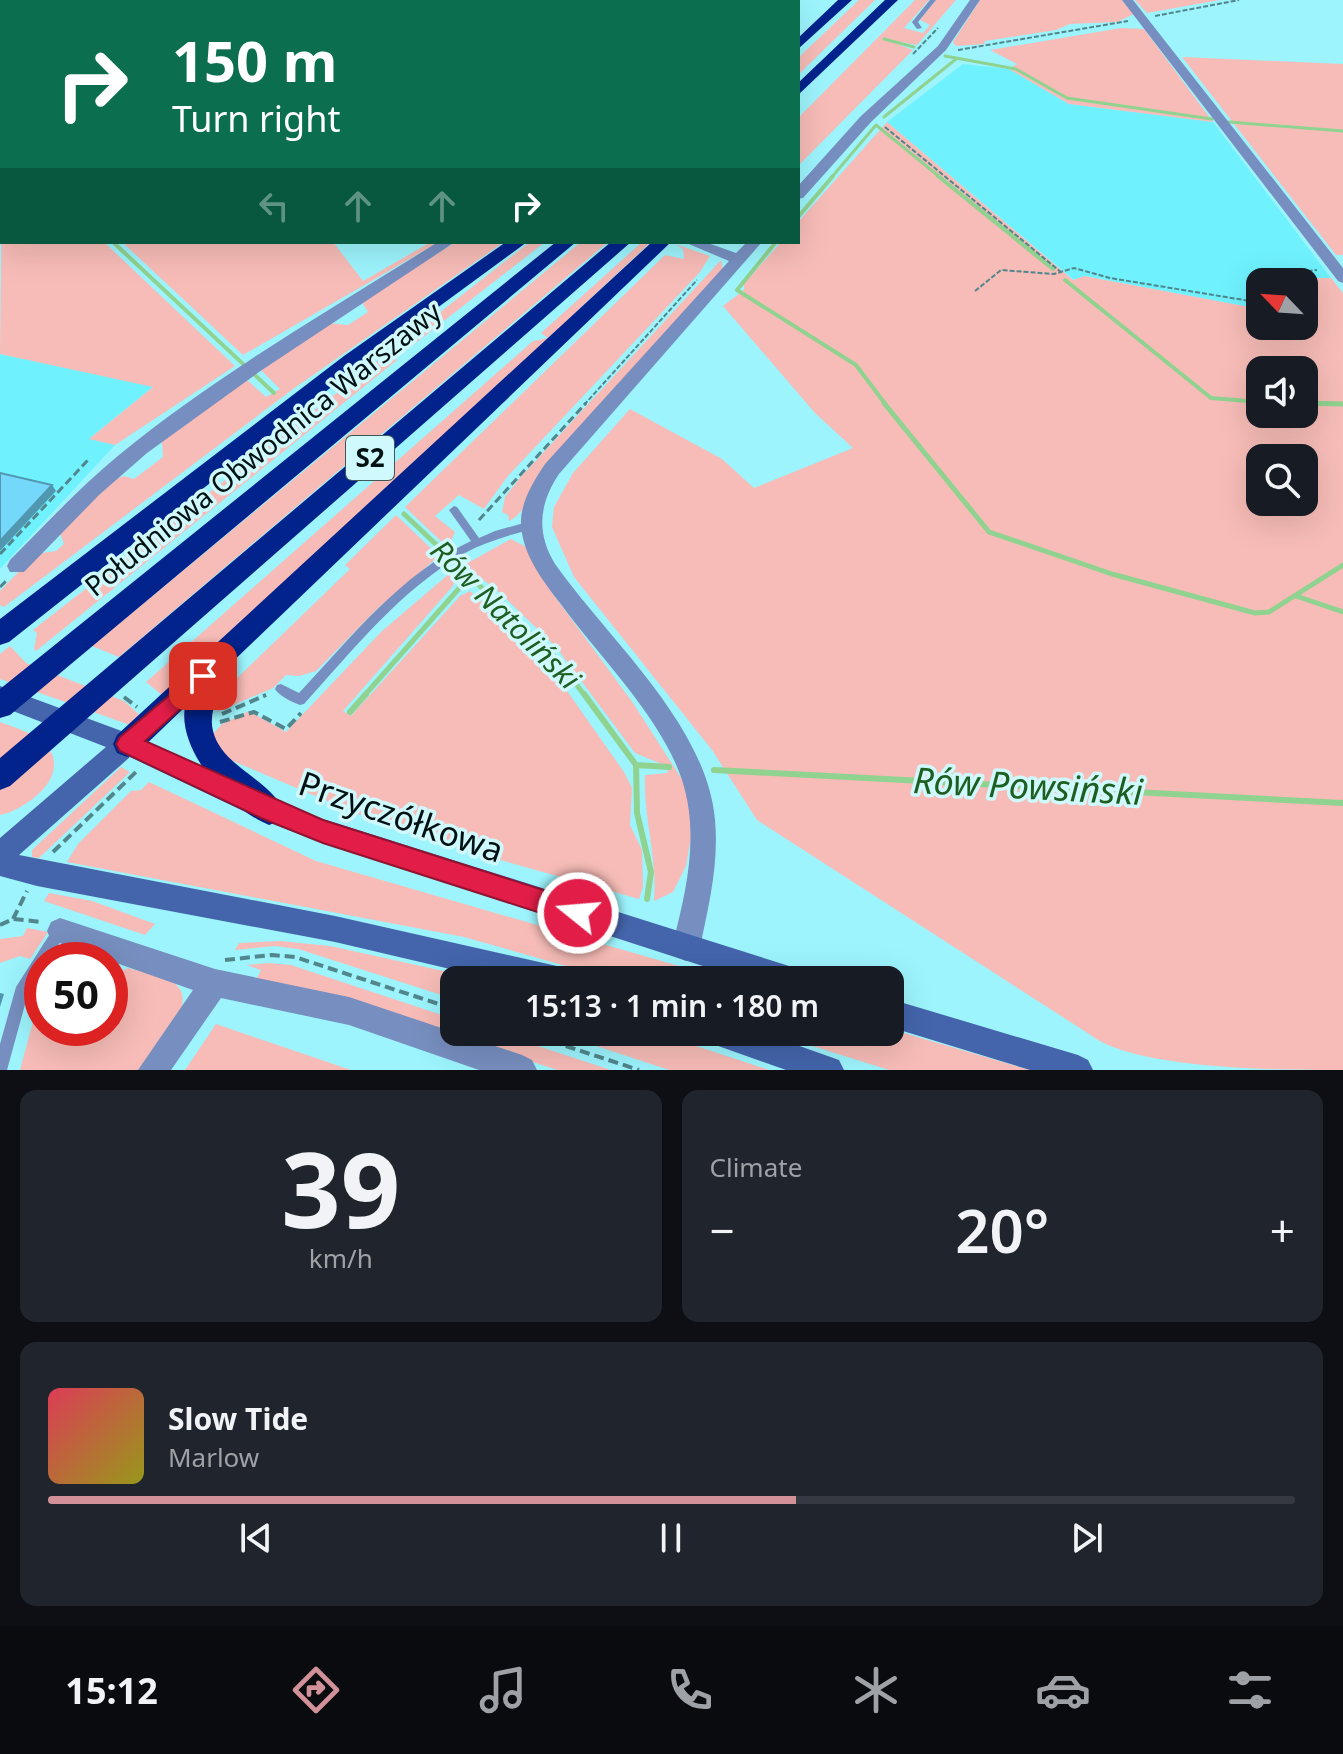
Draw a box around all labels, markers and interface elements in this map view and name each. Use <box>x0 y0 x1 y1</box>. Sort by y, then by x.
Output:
text: 150 m <box>172 22 337 98</box>
icon: right <box>40 32 144 136</box>
text: Turn right <box>172 94 340 143</box>
icon: left <box>252 184 296 228</box>
icon: ahead <box>336 184 380 228</box>
icon: ahead <box>420 184 464 228</box>
icon: right <box>504 184 548 228</box>
north arrow <box>1246 268 1318 340</box>
map controls <box>1246 268 1318 516</box>
street label: Południowa Obwodnica Warszawy <box>76 292 449 604</box>
button: sound <box>1246 356 1318 428</box>
road number: S2 <box>346 436 394 480</box>
button: search <box>1246 444 1318 516</box>
water label: Rów Natoliński <box>422 530 591 699</box>
pin <box>169 642 237 710</box>
icon: arrive <box>181 654 225 698</box>
water label: Rów Powsiński <box>912 755 1145 816</box>
street label: Przyczółkowa <box>293 760 510 873</box>
position arrow <box>536 871 620 955</box>
speed limit sign: 50 <box>24 942 128 1046</box>
text: 15:13 · 1 min · 180 m <box>525 985 819 1026</box>
text: 39 <box>281 1117 400 1258</box>
text: Climate <box>710 1149 802 1185</box>
text: 20° <box>955 1189 1049 1271</box>
text: − <box>710 1200 735 1260</box>
text: + <box>1270 1200 1295 1260</box>
text: km/h <box>309 1240 373 1276</box>
text: Slow Tide <box>168 1398 308 1439</box>
text: Marlow <box>168 1439 259 1475</box>
icon: previous <box>234 1516 278 1560</box>
icon: pause <box>649 1516 693 1560</box>
icon: next <box>1065 1516 1109 1560</box>
icon: directions <box>288 1662 344 1718</box>
icon: music <box>475 1662 531 1718</box>
icon: phone <box>662 1662 718 1718</box>
icon: climate <box>848 1662 904 1718</box>
icon: car <box>1035 1662 1091 1718</box>
icon: filters <box>1222 1662 1278 1718</box>
text: 15:12 <box>65 1666 158 1715</box>

